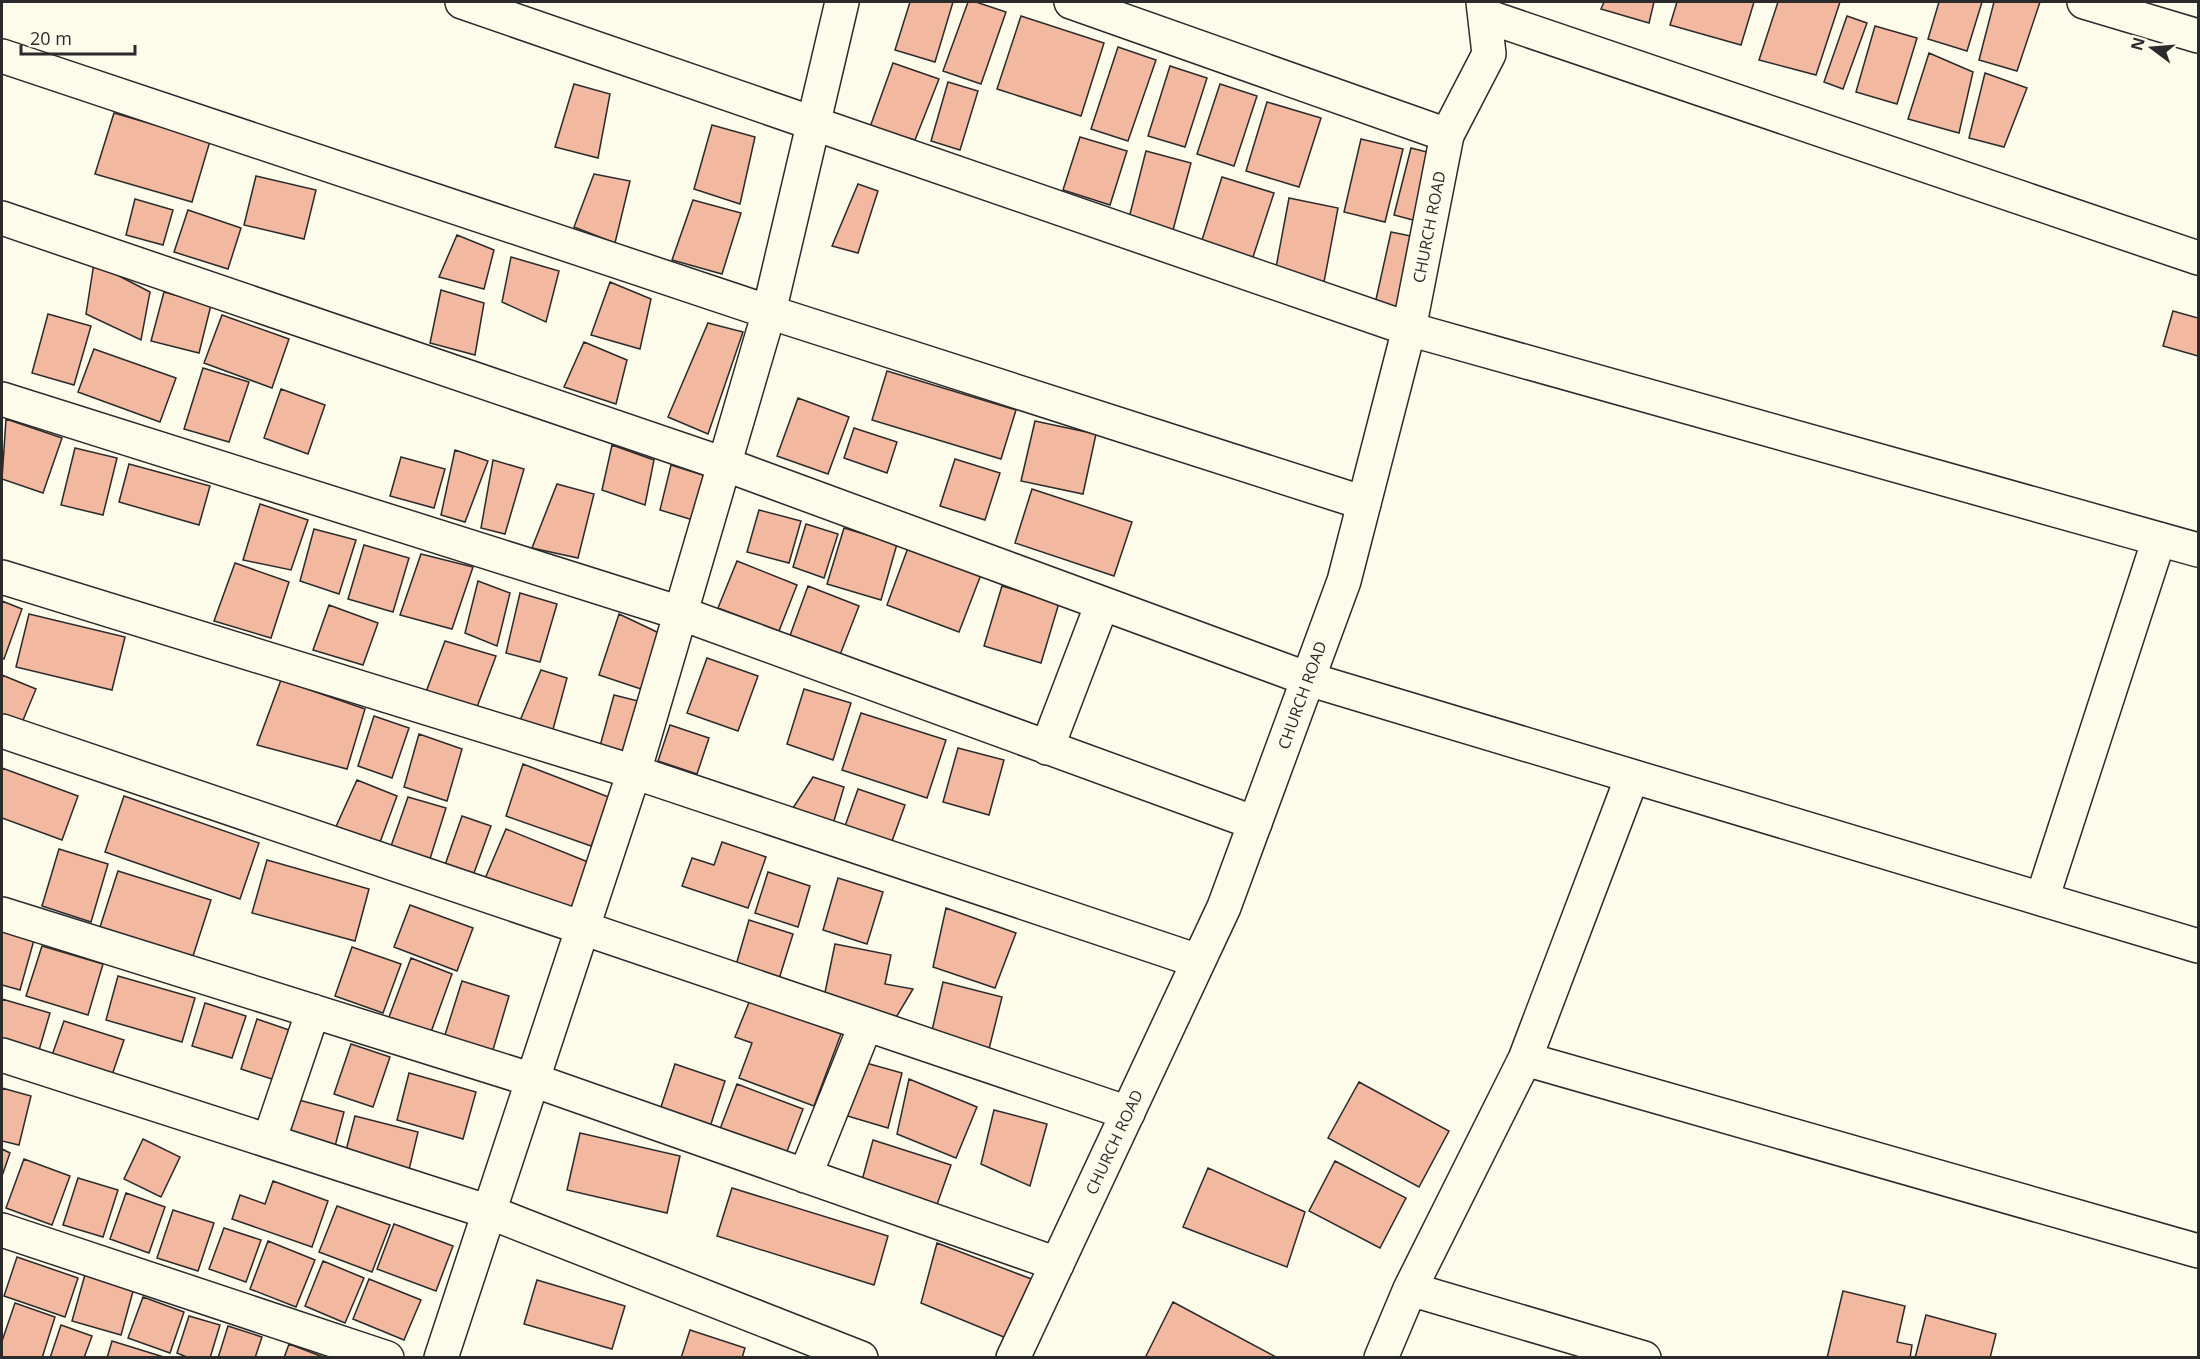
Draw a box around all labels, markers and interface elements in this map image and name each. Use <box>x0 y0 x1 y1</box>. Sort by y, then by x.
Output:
scale bar <box>21 18 135 56</box>
north arrow <box>2122 18 2182 78</box>
text: 20 m <box>30 26 72 50</box>
text: N <box>2125 35 2150 53</box>
street label: CHURCH ROAD <box>1407 169 1451 285</box>
street label: CHURCH ROAD <box>1272 638 1332 752</box>
street label: CHURCH ROAD <box>1080 1086 1148 1198</box>

